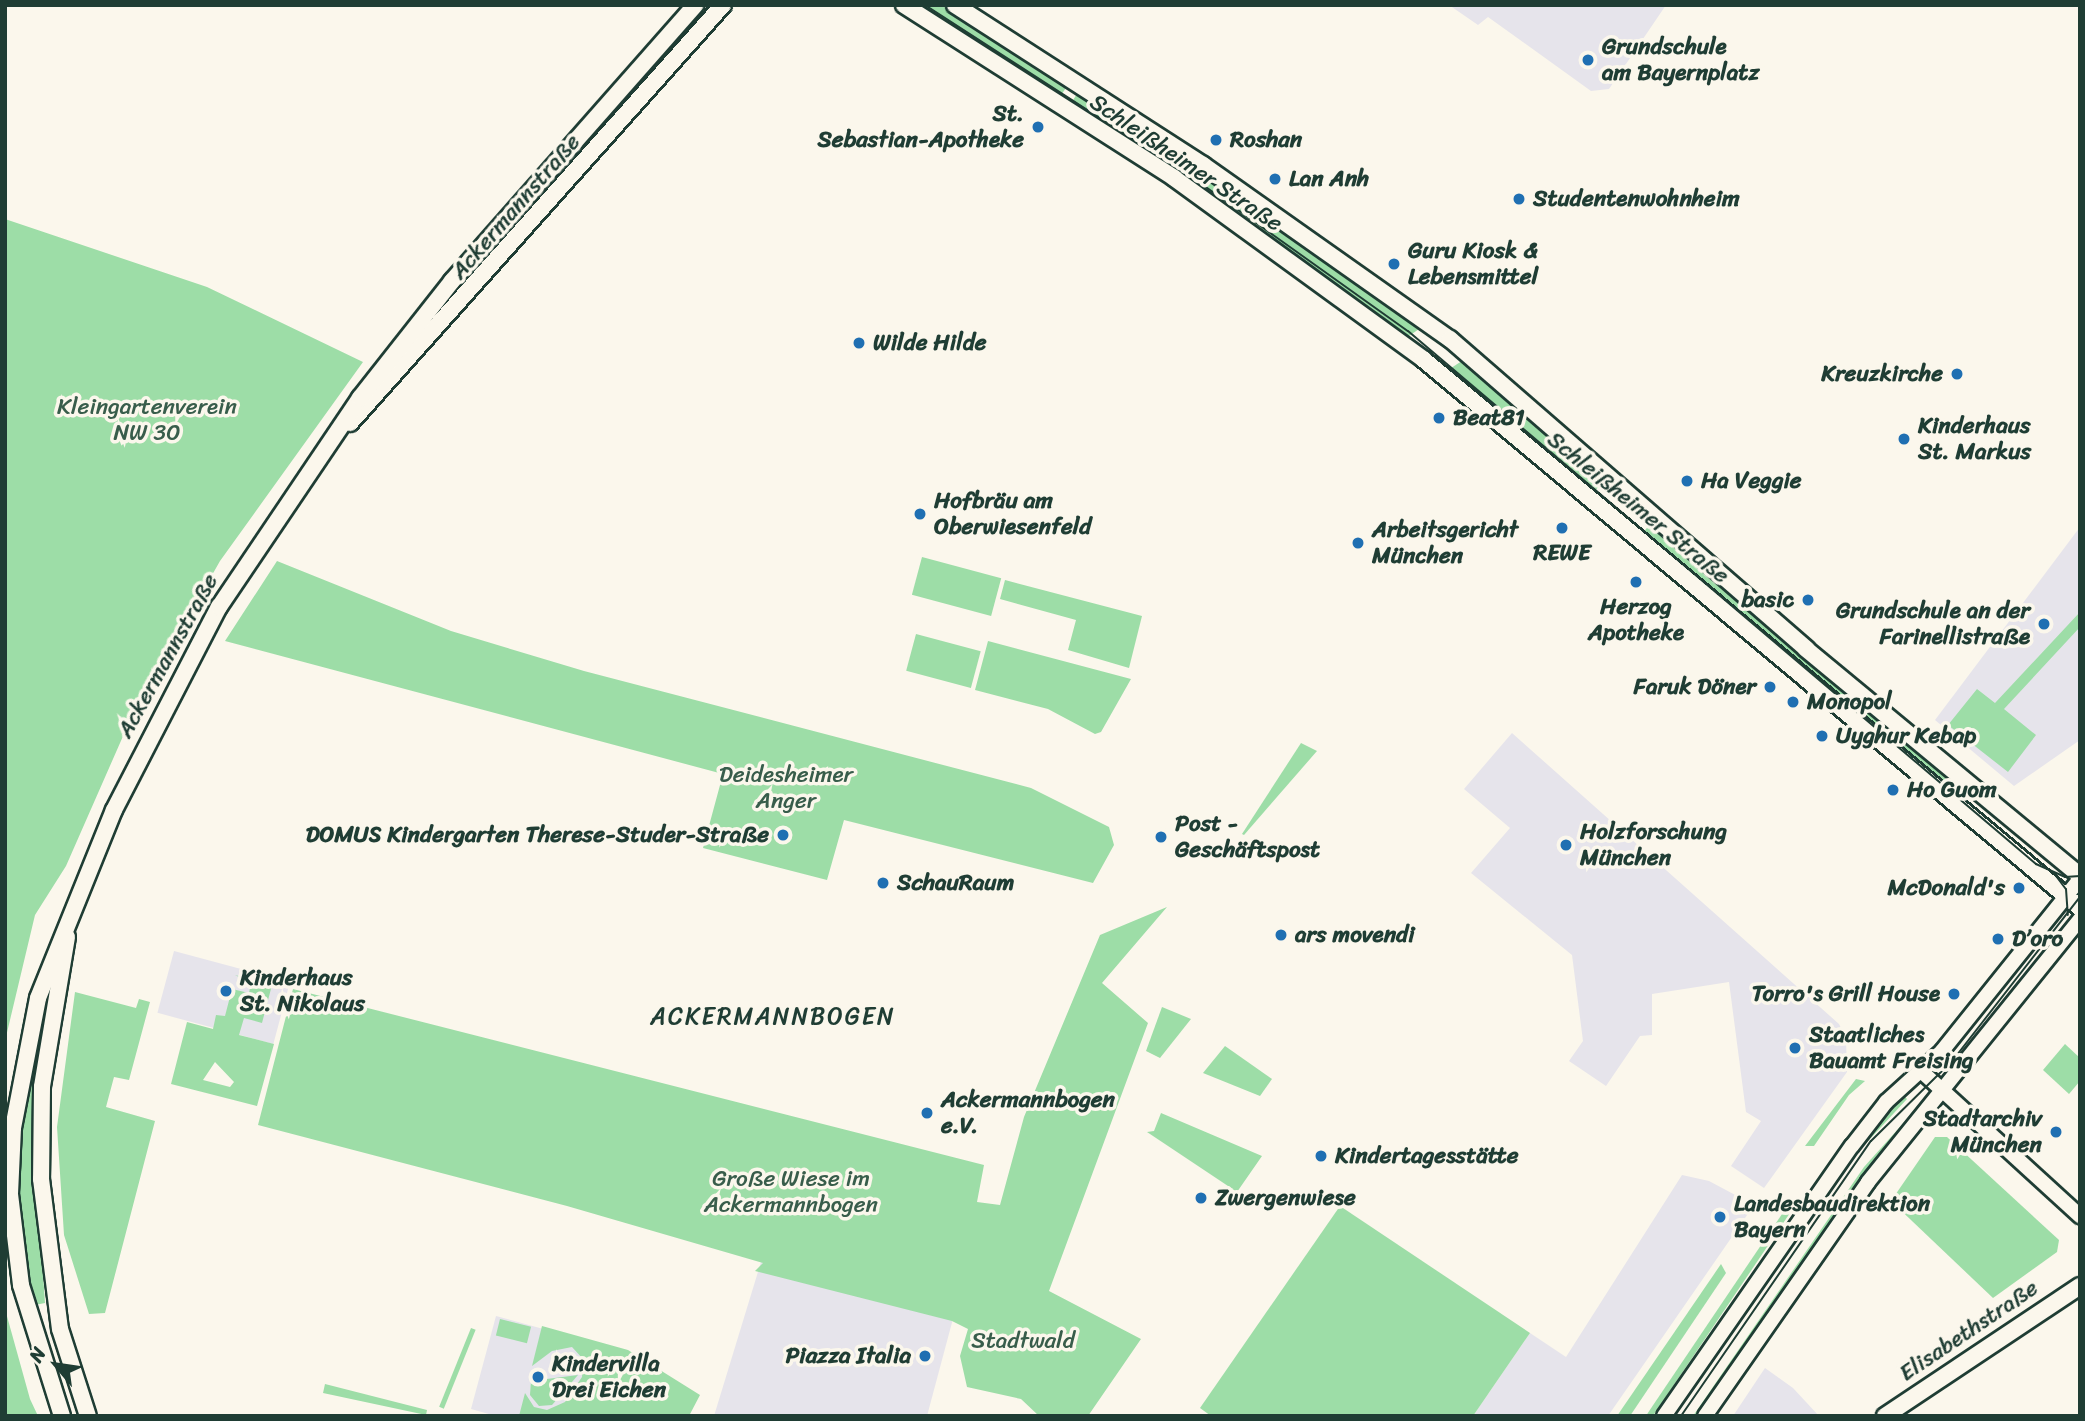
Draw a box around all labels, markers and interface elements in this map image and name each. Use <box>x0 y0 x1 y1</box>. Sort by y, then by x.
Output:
place label: Grundschule am Bayernplatz <box>1602 33 1759 87</box>
marker: Grundschule am Bayernplatz <box>1580 52 1596 68</box>
street label: Schleißheimer Straße <box>1085 88 1287 238</box>
place label: St. Sebastian-Apotheke <box>817 100 1024 154</box>
marker: St. Sebastian-Apotheke <box>1030 119 1046 135</box>
place label: Roshan <box>1230 126 1302 154</box>
street label: Ackermannstraße <box>445 129 587 285</box>
marker: Roshan <box>1208 132 1224 148</box>
place label: Lan Anh <box>1289 165 1369 193</box>
marker: Lan Anh <box>1267 171 1283 187</box>
place label: Studentenwohnheim <box>1533 185 1740 213</box>
marker: Studentenwohnheim <box>1511 191 1527 207</box>
place label: Guru Kiosk & Lebensmittel <box>1408 237 1538 291</box>
marker: Guru Kiosk & Lebensmittel <box>1386 256 1402 272</box>
place label: Wilde Hilde <box>873 329 987 357</box>
marker: Wilde Hilde <box>851 335 867 351</box>
place label: Kreuzkirche <box>1821 360 1943 388</box>
marker: Kreuzkirche <box>1949 366 1965 382</box>
park label: Kleingartenverein NW 30 <box>57 393 237 447</box>
place label: Beat81 <box>1453 404 1525 432</box>
marker: Beat81 <box>1431 410 1447 426</box>
place label: Kinderhaus St. Markus <box>1918 412 2031 466</box>
street label: Schleißheimer Straße <box>1541 426 1735 590</box>
marker: Kinderhaus St. Markus <box>1896 431 1912 447</box>
place label: Ha Veggie <box>1701 467 1799 495</box>
marker: Ha Veggie <box>1679 473 1695 489</box>
place label: Hofbräu am Oberwiesenfeld <box>934 487 1091 541</box>
marker: Hofbräu am Oberwiesenfeld <box>912 506 928 522</box>
place label: Arbeitsgericht München <box>1372 516 1518 570</box>
marker: REWE <box>1554 520 1570 536</box>
marker: Arbeitsgericht München <box>1350 535 1366 551</box>
place label: REWE <box>1533 539 1591 567</box>
street label: Ackermannstraße <box>111 569 225 743</box>
marker: Herzog Apotheke <box>1628 574 1644 590</box>
place label: basic <box>1741 586 1794 614</box>
marker: basic <box>1800 592 1816 608</box>
place label: Herzog Apotheke <box>1588 593 1684 647</box>
place label: Grundschule an der Farinellistraße <box>1836 597 2030 651</box>
marker: Grundschule an der Farinellistraße <box>2036 616 2052 632</box>
place label: Faruk Döner <box>1633 673 1756 701</box>
marker: Faruk Döner <box>1762 679 1778 695</box>
place label: Monopol <box>1807 688 1892 716</box>
marker: Monopol <box>1785 694 1801 710</box>
place label: Uyghur Kebap <box>1836 722 1977 750</box>
marker: Uyghur Kebap <box>1814 728 1830 744</box>
park label: Deidesheimer Anger <box>719 761 853 815</box>
place label: Ho Guom <box>1907 776 1997 804</box>
marker: Ho Guom <box>1885 782 1901 798</box>
place label: Post - Geschäftspost <box>1175 810 1320 864</box>
place label: Holzforschung München <box>1580 818 1727 872</box>
place label: DOMUS Kindergarten Therese-Studer-Straße <box>306 821 769 849</box>
marker: DOMUS Kindergarten Therese-Studer-Straße <box>775 827 791 843</box>
marker: Post - Geschäftspost <box>1153 829 1169 845</box>
marker: Holzforschung München <box>1558 837 1574 853</box>
place label: SchauRaum <box>897 869 1014 897</box>
place label: McDonald's <box>1887 874 2005 902</box>
marker: SchauRaum <box>875 875 891 891</box>
marker: McDonald's <box>2011 880 2027 896</box>
place label: ars movendi <box>1295 921 1415 949</box>
place label: D’oro <box>2012 925 2063 953</box>
marker: ars movendi <box>1273 927 1289 943</box>
marker: D’oro <box>1990 931 2006 947</box>
place label: Kinderhaus St. Nikolaus <box>240 964 363 1018</box>
place label: Torro's Grill House <box>1752 980 1940 1008</box>
marker: Kinderhaus St. Nikolaus <box>218 983 234 999</box>
marker: Torro's Grill House <box>1946 986 1962 1002</box>
district label: ACKERMANNBOGEN <box>652 1003 894 1031</box>
place label: Staatliches Bauamt Freising <box>1809 1021 1974 1075</box>
marker: Staatliches Bauamt Freising <box>1787 1040 1803 1056</box>
place label: Ackermannbogen e.V. <box>941 1086 1115 1140</box>
marker: Ackermannbogen e.V. <box>919 1105 935 1121</box>
place label: Stadtarchiv München <box>1923 1105 2042 1159</box>
marker: Stadtarchiv München <box>2048 1124 2064 1140</box>
place label: Kindertagesstätte <box>1335 1142 1519 1170</box>
marker: Kindertagesstätte <box>1313 1148 1329 1164</box>
park label: Große Wiese im Ackermannbogen <box>704 1165 878 1219</box>
place label: Zwergenwiese <box>1215 1184 1356 1212</box>
marker: Zwergenwiese <box>1193 1190 1209 1206</box>
place label: Landesbaudirektion Bayern <box>1734 1190 1930 1244</box>
marker: Landesbaudirektion Bayern <box>1712 1209 1728 1225</box>
street label: Elisabethstraße <box>1894 1274 2044 1388</box>
park label: Stadtwald <box>971 1327 1075 1355</box>
north arrow <box>21 1330 91 1400</box>
text: N <box>20 1341 55 1368</box>
place label: Piazza Italia <box>785 1342 911 1370</box>
marker: Piazza Italia <box>917 1348 933 1364</box>
place label: Kindervilla Drei Eichen <box>552 1350 666 1404</box>
marker: Kindervilla Drei Eichen <box>530 1369 546 1385</box>

